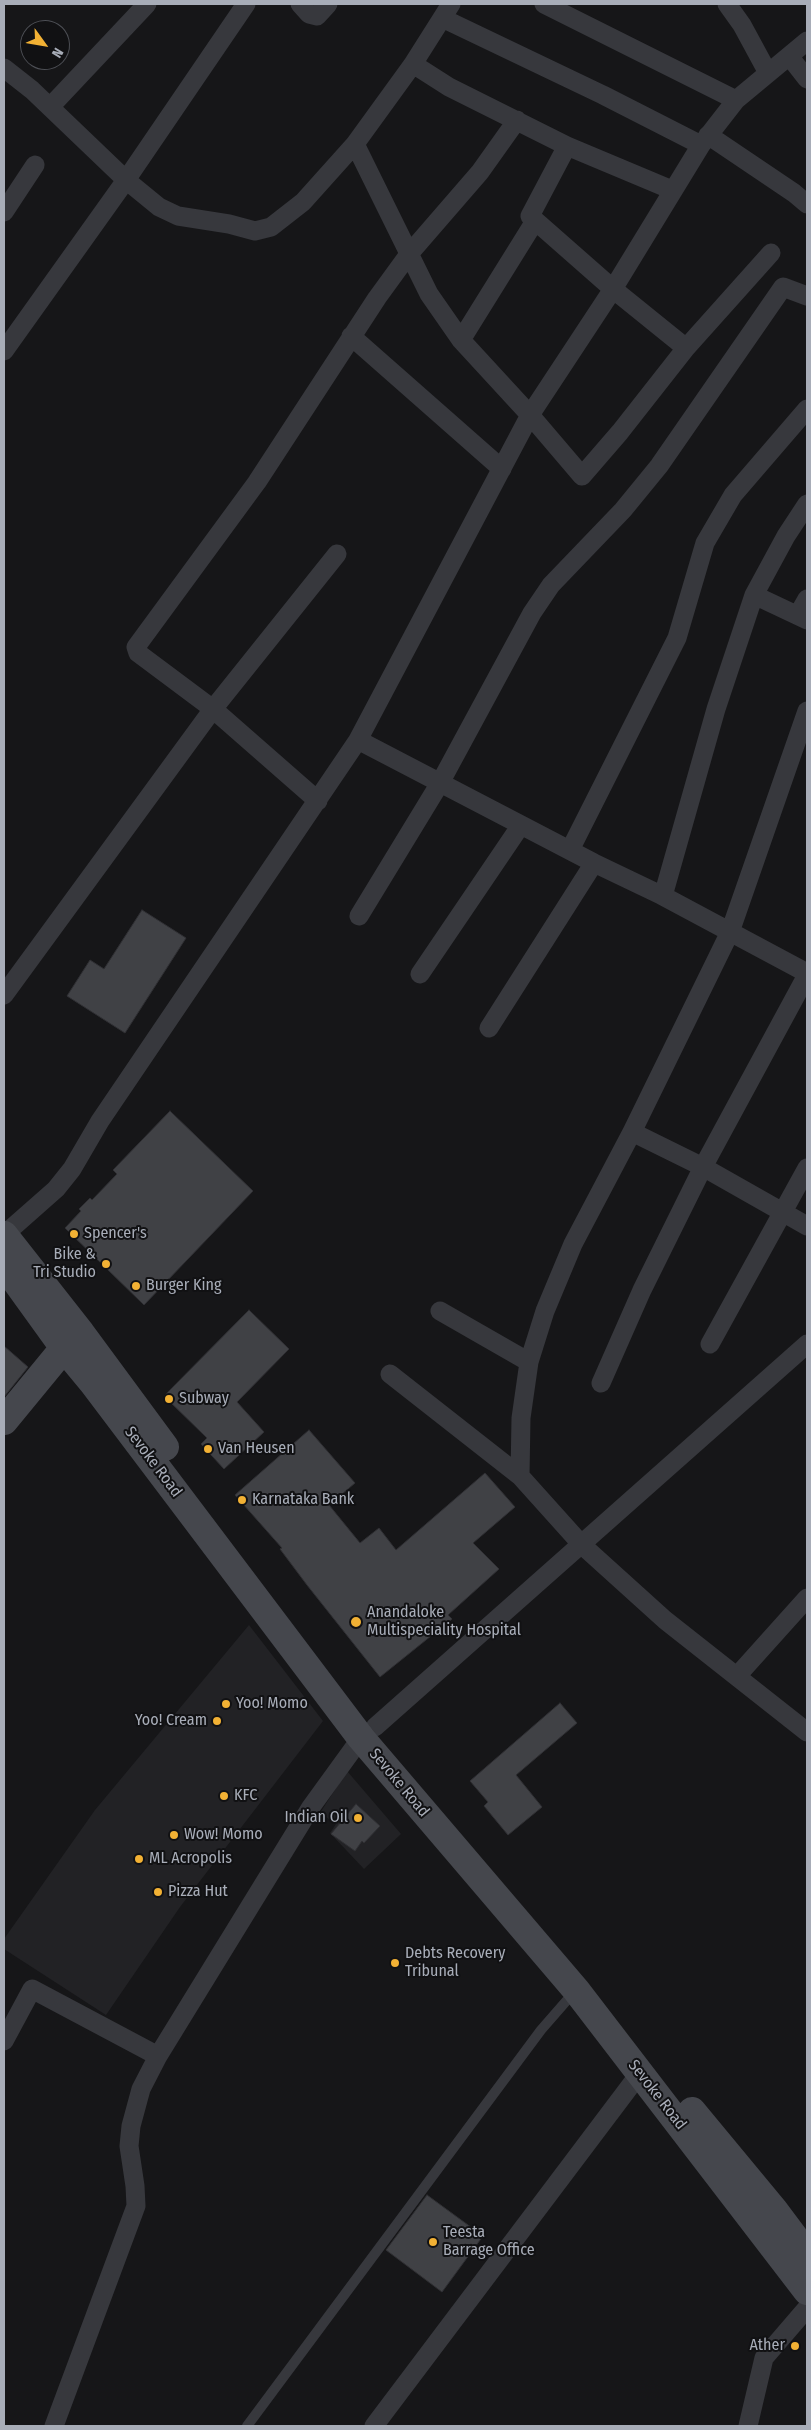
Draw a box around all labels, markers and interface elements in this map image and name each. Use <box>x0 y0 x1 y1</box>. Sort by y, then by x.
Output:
north arrow <box>20 20 70 70</box>
text: N <box>48 45 67 61</box>
place label: Spencer's <box>84 1224 147 1244</box>
marker: Spencer's <box>68 1228 80 1240</box>
place label: Bike & Tri Studio <box>33 1245 96 1283</box>
marker: Bike & Tri Studio <box>100 1258 112 1270</box>
place label: Burger King <box>146 1276 221 1296</box>
marker: Burger King <box>130 1280 142 1292</box>
place label: Subway <box>179 1389 229 1409</box>
marker: Subway <box>163 1393 175 1405</box>
street label: Sevoke Road <box>120 1423 186 1501</box>
place label: Van Heusen <box>218 1439 295 1459</box>
marker: Van Heusen <box>202 1443 214 1455</box>
place label: Karnataka Bank <box>252 1490 354 1510</box>
marker: Karnataka Bank <box>236 1494 248 1506</box>
place label: Anandaloke Multispeciality Hospital <box>367 1603 521 1641</box>
marker: Anandaloke Multispeciality Hospital <box>349 1615 363 1629</box>
place label: Yoo! Momo <box>236 1694 308 1714</box>
marker: Yoo! Momo <box>220 1698 232 1710</box>
place label: Yoo! Cream <box>135 1711 207 1731</box>
marker: Yoo! Cream <box>211 1715 223 1727</box>
street label: Sevoke Road <box>365 1745 433 1821</box>
place label: KFC <box>234 1786 257 1806</box>
marker: KFC <box>218 1790 230 1802</box>
place label: Indian Oil <box>284 1808 348 1828</box>
marker: Indian Oil <box>352 1812 364 1824</box>
place label: Wow! Momo <box>184 1825 263 1845</box>
marker: Wow! Momo <box>168 1829 180 1841</box>
place label: ML Acropolis <box>149 1849 232 1869</box>
marker: ML Acropolis <box>133 1853 145 1865</box>
place label: Pizza Hut <box>168 1882 228 1902</box>
marker: Pizza Hut <box>152 1886 164 1898</box>
place label: Debts Recovery Tribunal <box>405 1944 505 1982</box>
marker: Debts Recovery Tribunal <box>389 1957 401 1969</box>
street label: Sevoke Road <box>624 2056 690 2134</box>
place label: Teesta Barrage Office <box>443 2223 535 2261</box>
marker: Teesta Barrage Office <box>427 2236 439 2248</box>
place label: Ather <box>749 2336 785 2356</box>
marker: Ather <box>789 2340 801 2352</box>

